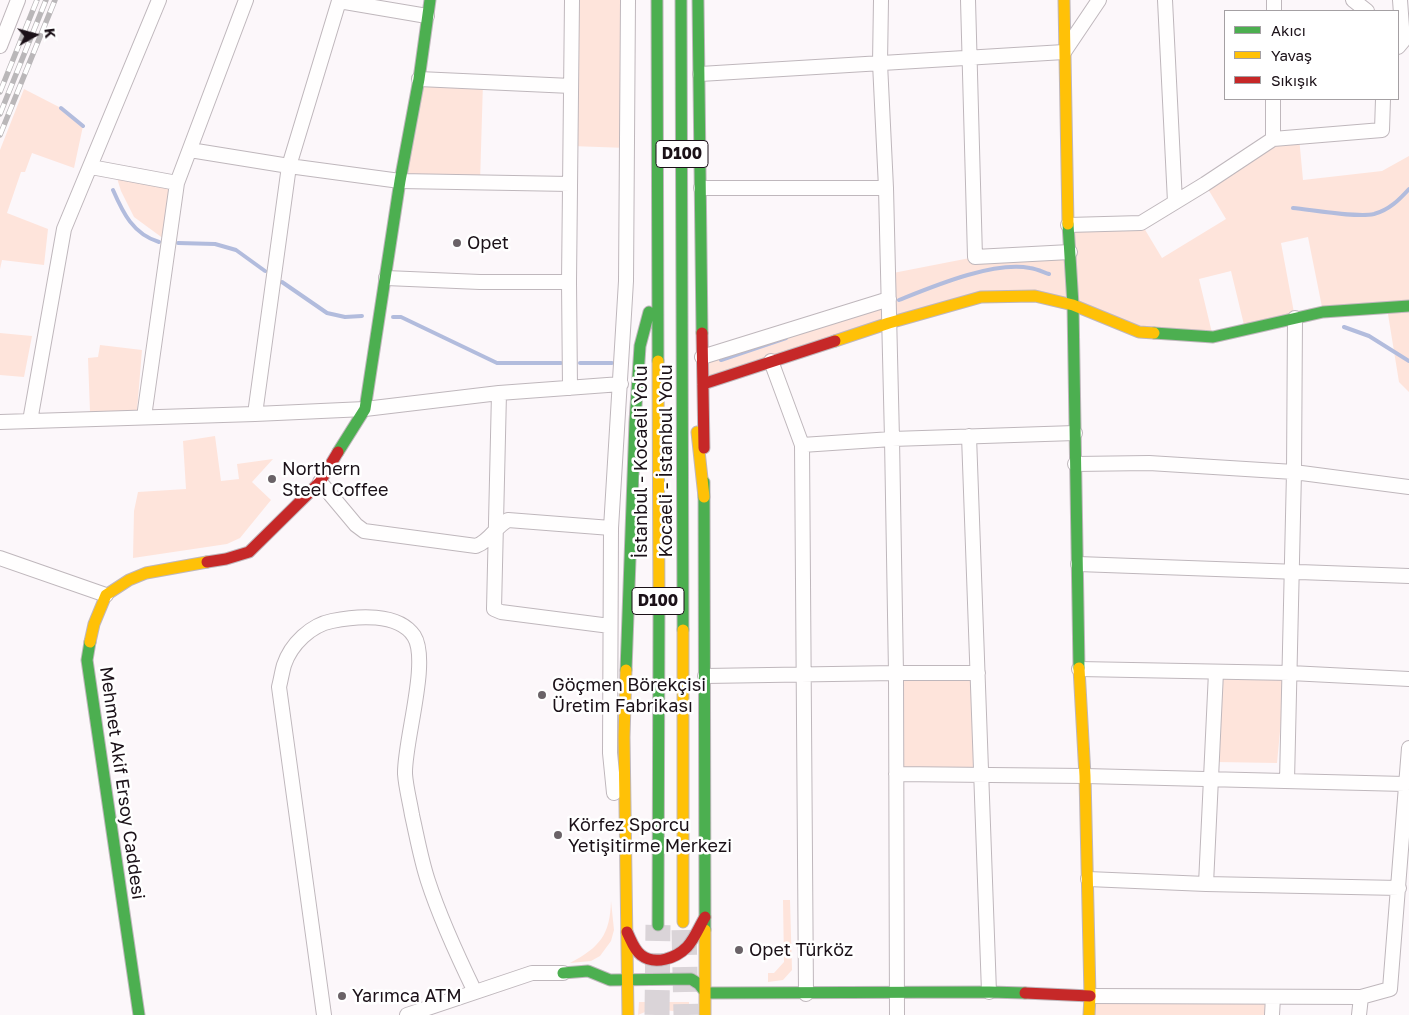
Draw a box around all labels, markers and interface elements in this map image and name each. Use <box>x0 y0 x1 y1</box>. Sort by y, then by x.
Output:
north arrow <box>10 10 60 60</box>
legend <box>1224 10 1399 100</box>
text: Akıcı <box>1271 21 1306 39</box>
text: K <box>41 27 59 39</box>
text: Yavaş <box>1271 46 1312 64</box>
text: Sıkışık <box>1271 71 1318 89</box>
road number: D100 <box>656 140 708 168</box>
place label: Opet <box>467 232 509 254</box>
marker: Opet <box>451 237 463 249</box>
street label: Kocaeli - İstanbul Yolu <box>655 364 677 558</box>
street label: İstanbul - Kocaeli Yolu <box>630 365 652 559</box>
place label: Northern Steel Coffee <box>282 458 388 500</box>
marker: Northern Steel Coffee <box>266 473 278 485</box>
road number: D100 <box>632 588 684 614</box>
street label: Mehmet Akif Ersoy Caddesi <box>95 665 149 901</box>
place label: Göçmen Börekçisi Üretim Fabrikası <box>552 674 706 716</box>
marker: Göçmen Börekçisi Üretim Fabrikası <box>536 689 548 701</box>
place label: Körfez Sporcu Yetişitirme Merkezi <box>568 814 732 856</box>
marker: Körfez Sporcu Yetişitirme Merkezi <box>552 829 564 841</box>
place label: Opet Türköz <box>749 939 853 961</box>
marker: Opet Türköz <box>733 944 745 956</box>
place label: Yarımca ATM <box>352 985 462 1007</box>
marker: Yarımca ATM <box>336 990 348 1002</box>

